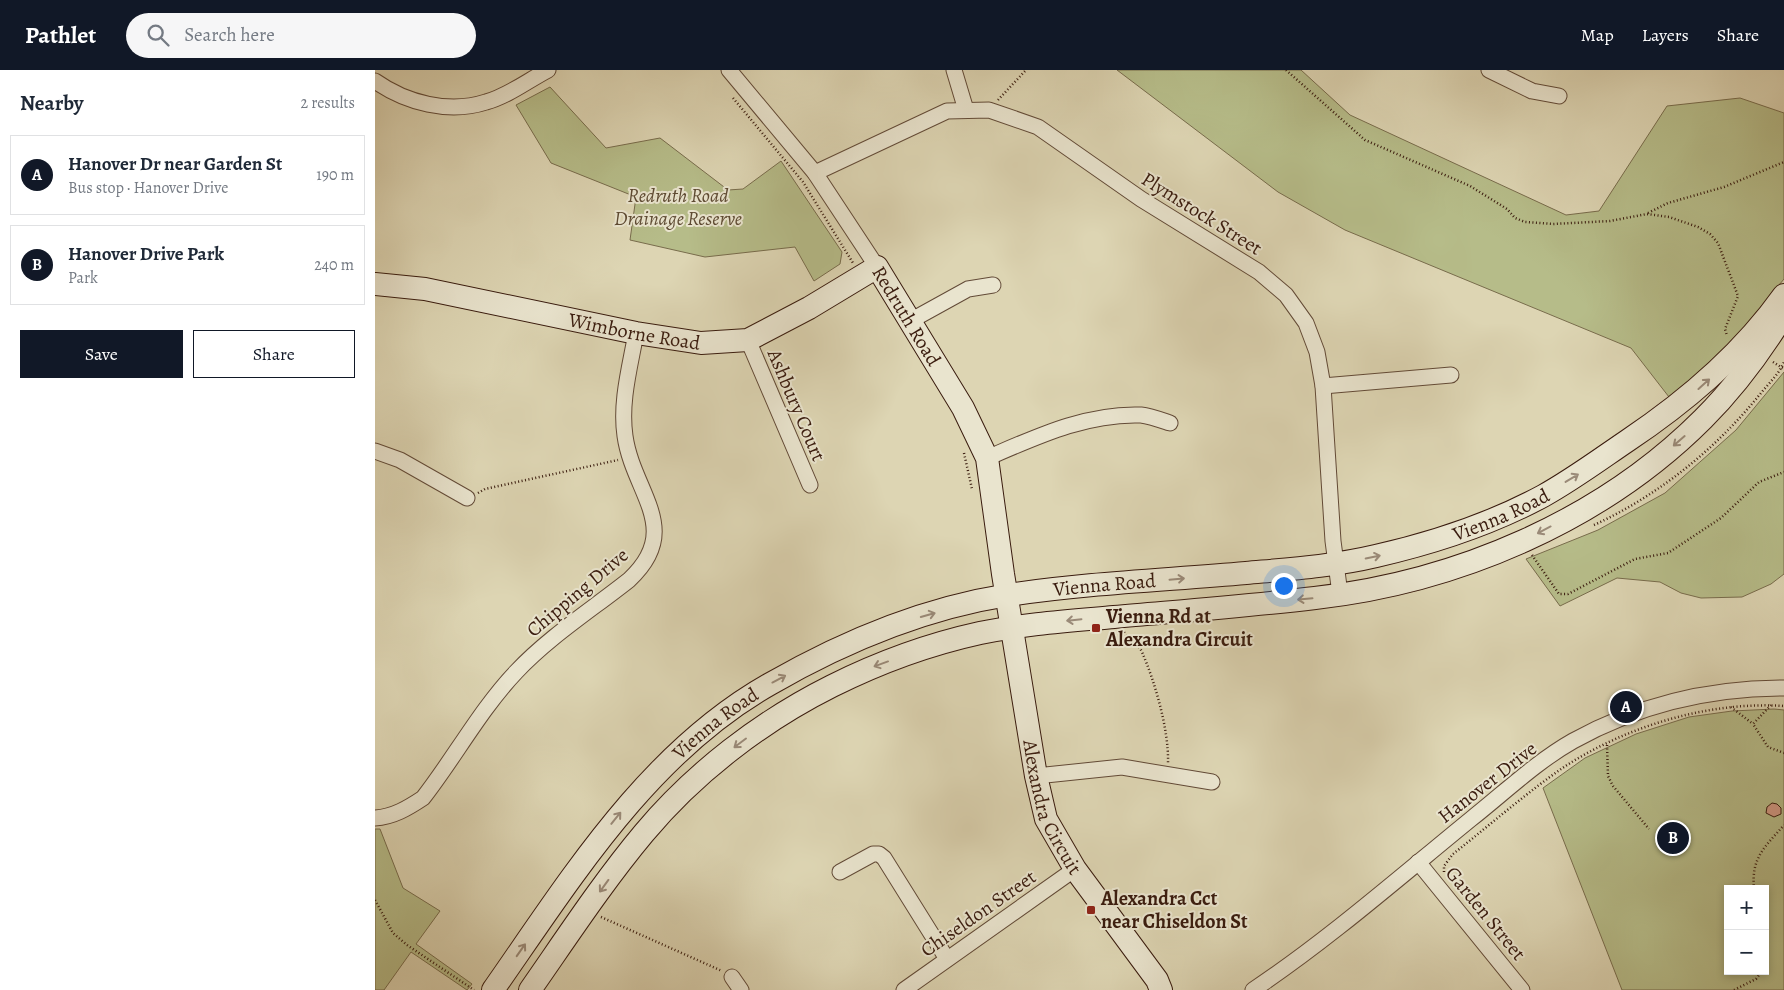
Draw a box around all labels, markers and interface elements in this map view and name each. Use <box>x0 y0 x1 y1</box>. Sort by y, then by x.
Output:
search box <box>126 13 476 58</box>
text: Pathlet <box>25 19 96 51</box>
icon: search <box>144 21 172 49</box>
text: Search here <box>184 22 275 48</box>
text: Map <box>1581 23 1614 47</box>
text: Layers <box>1642 23 1689 47</box>
text: Share <box>1717 23 1759 47</box>
text: Nearby <box>20 89 83 117</box>
text: 2 results <box>300 92 355 114</box>
text: Hanover Dr near Garden St <box>68 151 282 177</box>
text: A <box>32 164 42 186</box>
text: 190 m <box>316 164 354 186</box>
street label: Plymstock Street <box>1136 166 1268 262</box>
text: Bus stop · Hanover Drive <box>68 177 228 199</box>
park label: Redruth Road Drainage Reserve <box>614 182 742 232</box>
text: Hanover Drive Park <box>68 241 224 267</box>
text: B <box>32 254 42 276</box>
text: 240 m <box>314 254 354 276</box>
street label: Redruth Road <box>865 261 947 371</box>
text: Park <box>68 267 98 289</box>
street label: Wimborne Road <box>565 306 702 357</box>
button: Save <box>20 330 183 378</box>
button: Share <box>193 330 355 378</box>
street label: Ashbury Court <box>760 344 832 466</box>
one-way arrow <box>1697 378 1710 390</box>
one-way arrow <box>1673 435 1686 446</box>
one-way arrow <box>1564 473 1578 483</box>
street label: Vienna Road <box>1448 482 1554 548</box>
one-way arrow <box>1537 526 1552 536</box>
street label: Chipping Drive <box>521 542 634 643</box>
one-way arrow <box>1364 552 1380 561</box>
street label: Vienna Road <box>1051 567 1157 603</box>
your location <box>1271 573 1297 599</box>
one-way arrow <box>1169 574 1185 584</box>
one-way arrow <box>1297 594 1313 604</box>
place label: Vienna Rd at Alexandra Circuit <box>1105 603 1253 653</box>
one-way arrow <box>919 609 935 619</box>
one-way arrow <box>1066 616 1082 625</box>
marker: Vienna Rd at Alexandra Circuit <box>1090 622 1102 634</box>
one-way arrow <box>874 660 889 669</box>
one-way arrow <box>771 674 786 683</box>
street label: Vienna Road <box>666 681 764 766</box>
pin: A <box>1610 688 1642 726</box>
street label: Hanover Drive <box>1432 735 1542 830</box>
street label: Alexandra Circuit <box>1016 737 1088 881</box>
one-way arrow <box>734 738 747 749</box>
one-way arrow <box>611 812 622 825</box>
pin: B <box>1657 819 1689 857</box>
street label: Garden Street <box>1439 861 1532 966</box>
street label: Chiseldon Street <box>915 863 1042 963</box>
one-way arrow <box>599 878 609 892</box>
place label: Alexandra Cct near Chiseldon St <box>1100 885 1248 935</box>
map controls <box>1724 885 1769 975</box>
button: + <box>1724 885 1769 930</box>
marker: Alexandra Cct near Chiseldon St <box>1085 904 1097 916</box>
button: − <box>1724 930 1769 975</box>
one-way arrow <box>516 943 526 957</box>

